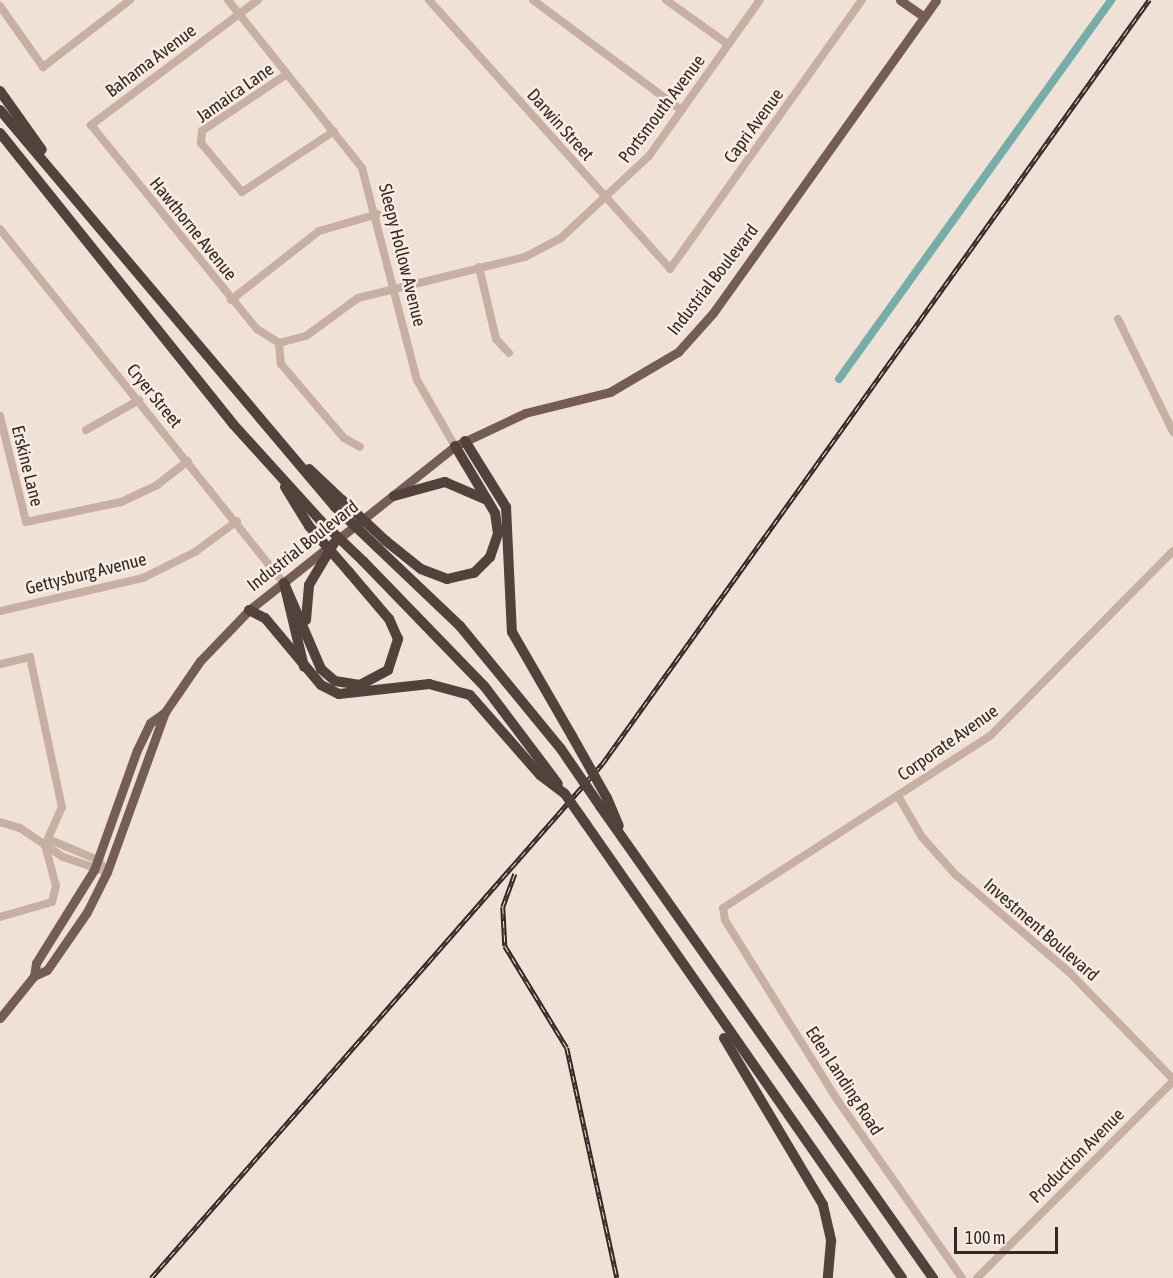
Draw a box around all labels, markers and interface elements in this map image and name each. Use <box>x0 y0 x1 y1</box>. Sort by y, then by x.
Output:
street label: Bahama Avenue <box>102 20 200 102</box>
street label: Portsmouth Avenue <box>614 51 710 167</box>
street label: Jamaica Lane <box>192 59 278 127</box>
street label: Darwin Street <box>522 85 598 165</box>
street label: Capri Avenue <box>720 85 788 167</box>
street label: Hawthorne Avenue <box>145 173 241 285</box>
street label: Sleepy Hollow Avenue <box>374 181 430 329</box>
street label: Industrial Boulevard <box>663 220 763 340</box>
street label: Cryer Street <box>122 360 186 432</box>
street label: Erskine Lane <box>7 423 47 509</box>
street label: Industrial Boulevard <box>243 496 363 596</box>
street label: Gettysburg Avenue <box>23 549 149 599</box>
street label: Corporate Avenue <box>894 700 1002 786</box>
street label: Investment Boulevard <box>979 874 1103 986</box>
street label: Eden Landing Road <box>801 1022 887 1140</box>
street label: Production Avenue <box>1025 1104 1129 1208</box>
scale bar <box>957 1215 1060 1253</box>
text: 100 m <box>965 1227 1006 1248</box>

